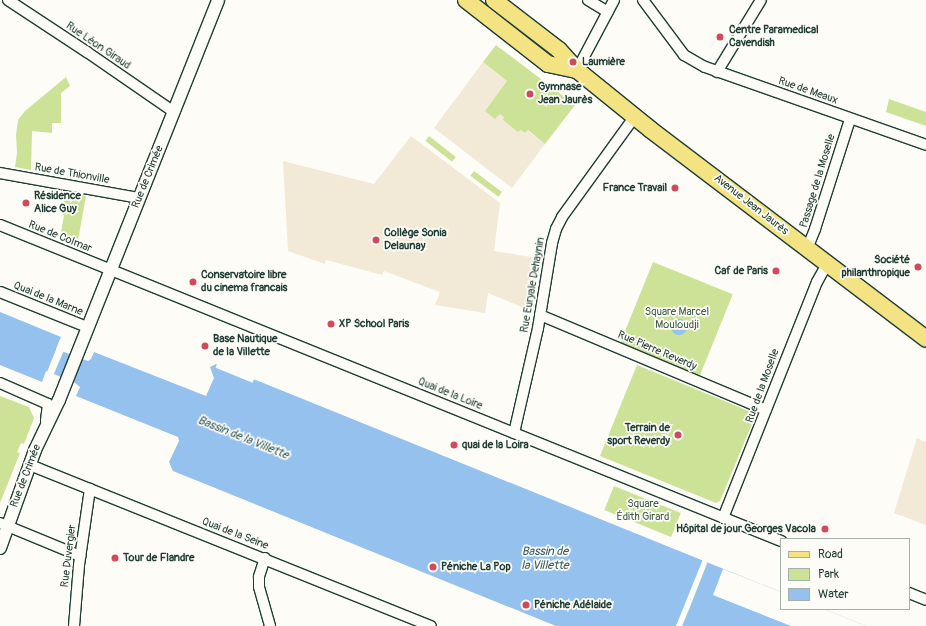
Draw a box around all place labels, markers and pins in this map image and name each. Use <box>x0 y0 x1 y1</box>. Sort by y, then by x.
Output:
place label: Centre Paramedical Cavendish <box>729 24 819 50</box>
marker: Centre Paramedical Cavendish <box>714 31 726 43</box>
place label: Laumière <box>582 55 625 69</box>
marker: Laumière <box>567 56 579 68</box>
place label: Gymnase Jean Jaurès <box>538 81 592 107</box>
marker: Gymnase Jean Jaurès <box>525 89 535 99</box>
place label: France Travail <box>603 181 667 195</box>
marker: France Travail <box>670 183 680 193</box>
place label: Résidence Alice Guy <box>34 190 81 216</box>
marker: Résidence Alice Guy <box>21 198 31 208</box>
place label: Collège Sonia Delaunay <box>384 227 447 253</box>
marker: Collège Sonia Delaunay <box>371 235 381 245</box>
place label: Société philanthropique <box>841 254 910 280</box>
marker: Société philanthropique <box>913 262 923 272</box>
place label: Caf de Paris <box>714 264 768 278</box>
marker: Caf de Paris <box>771 266 781 276</box>
place label: Conservatoire libre du cinema francais <box>201 269 288 295</box>
marker: Conservatoire libre du cinema francais <box>188 277 198 287</box>
place label: XP School Paris <box>339 317 409 331</box>
marker: XP School Paris <box>326 319 336 329</box>
place label: Base Nautique de la Villette <box>213 333 277 359</box>
marker: Base Nautique de la Villette <box>200 341 210 351</box>
place label: Terrain de sport Reverdy <box>607 422 670 448</box>
marker: Terrain de sport Reverdy <box>673 430 683 440</box>
place label: quai de la Loira <box>462 438 529 452</box>
marker: quai de la Loira <box>449 440 459 450</box>
place label: Hôpital de jour Georges Vacola <box>676 522 816 536</box>
marker: Hôpital de jour Georges Vacola <box>819 523 831 535</box>
place label: Tour de Flandre <box>123 551 194 565</box>
marker: Tour de Flandre <box>110 553 120 563</box>
place label: Péniche La Pop <box>441 560 511 574</box>
marker: Péniche La Pop <box>428 562 438 572</box>
place label: Péniche Adélaide <box>534 598 612 612</box>
marker: Péniche Adélaide <box>521 600 531 610</box>

